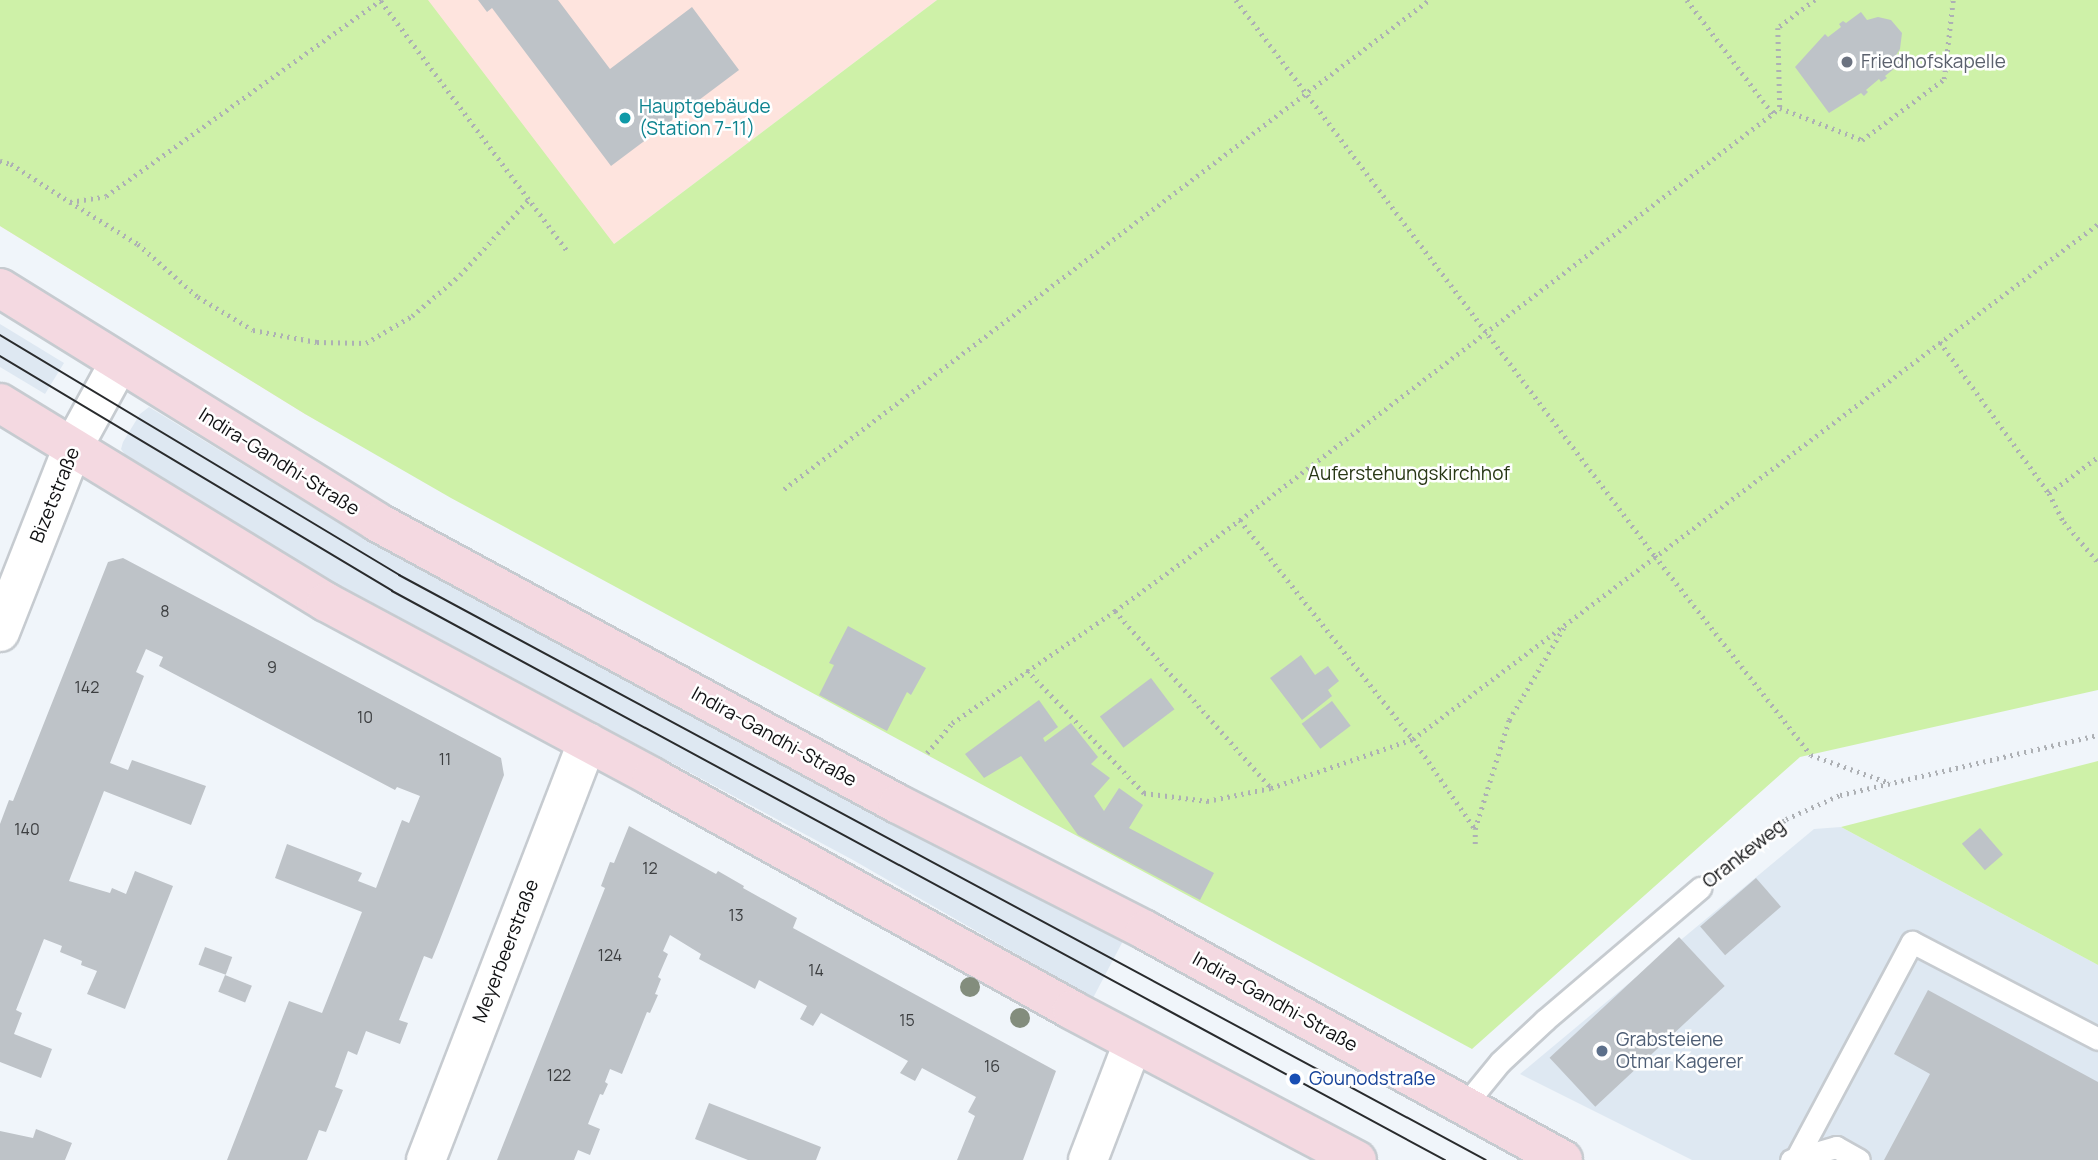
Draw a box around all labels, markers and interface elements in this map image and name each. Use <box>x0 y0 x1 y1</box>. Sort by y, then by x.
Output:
place label: Friedhofskapelle <box>1861 51 2006 73</box>
marker: Friedhofskapelle <box>1839 54 1855 70</box>
place label: Hauptgebäude (Station 7-11) <box>639 96 771 140</box>
marker: Hauptgebäude (Station 7-11) <box>617 110 633 126</box>
street label: Indira-Gandhi-Straße <box>194 403 364 521</box>
street label: Bizetstraße <box>25 444 85 546</box>
park label: Auferstehungskirchhof <box>1308 463 1510 485</box>
house number: 8 <box>160 601 170 621</box>
house number: 9 <box>267 657 277 677</box>
house number: 142 <box>75 677 99 697</box>
street label: Indira-Gandhi-Straße <box>687 682 861 792</box>
house number: 10 <box>357 707 373 727</box>
house number: 11 <box>439 749 451 769</box>
street label: Orankeweg <box>1698 815 1790 893</box>
house number: 140 <box>14 819 40 839</box>
house number: 12 <box>642 858 658 878</box>
street label: Meyerbeerstraße <box>468 876 544 1026</box>
house number: 13 <box>728 905 744 925</box>
house number: 124 <box>598 945 622 965</box>
street label: Indira-Gandhi-Straße <box>1188 947 1362 1057</box>
house number: 14 <box>808 960 824 980</box>
house number: 15 <box>899 1010 915 1030</box>
place label: Grabsteiene Otmar Kagerer <box>1616 1029 1743 1073</box>
marker: Grabsteiene Otmar Kagerer <box>1594 1043 1610 1059</box>
house number: 16 <box>984 1056 1000 1076</box>
house number: 122 <box>547 1065 571 1085</box>
place label: Gounodstraße <box>1309 1068 1436 1090</box>
marker: Gounodstraße <box>1287 1071 1303 1087</box>

